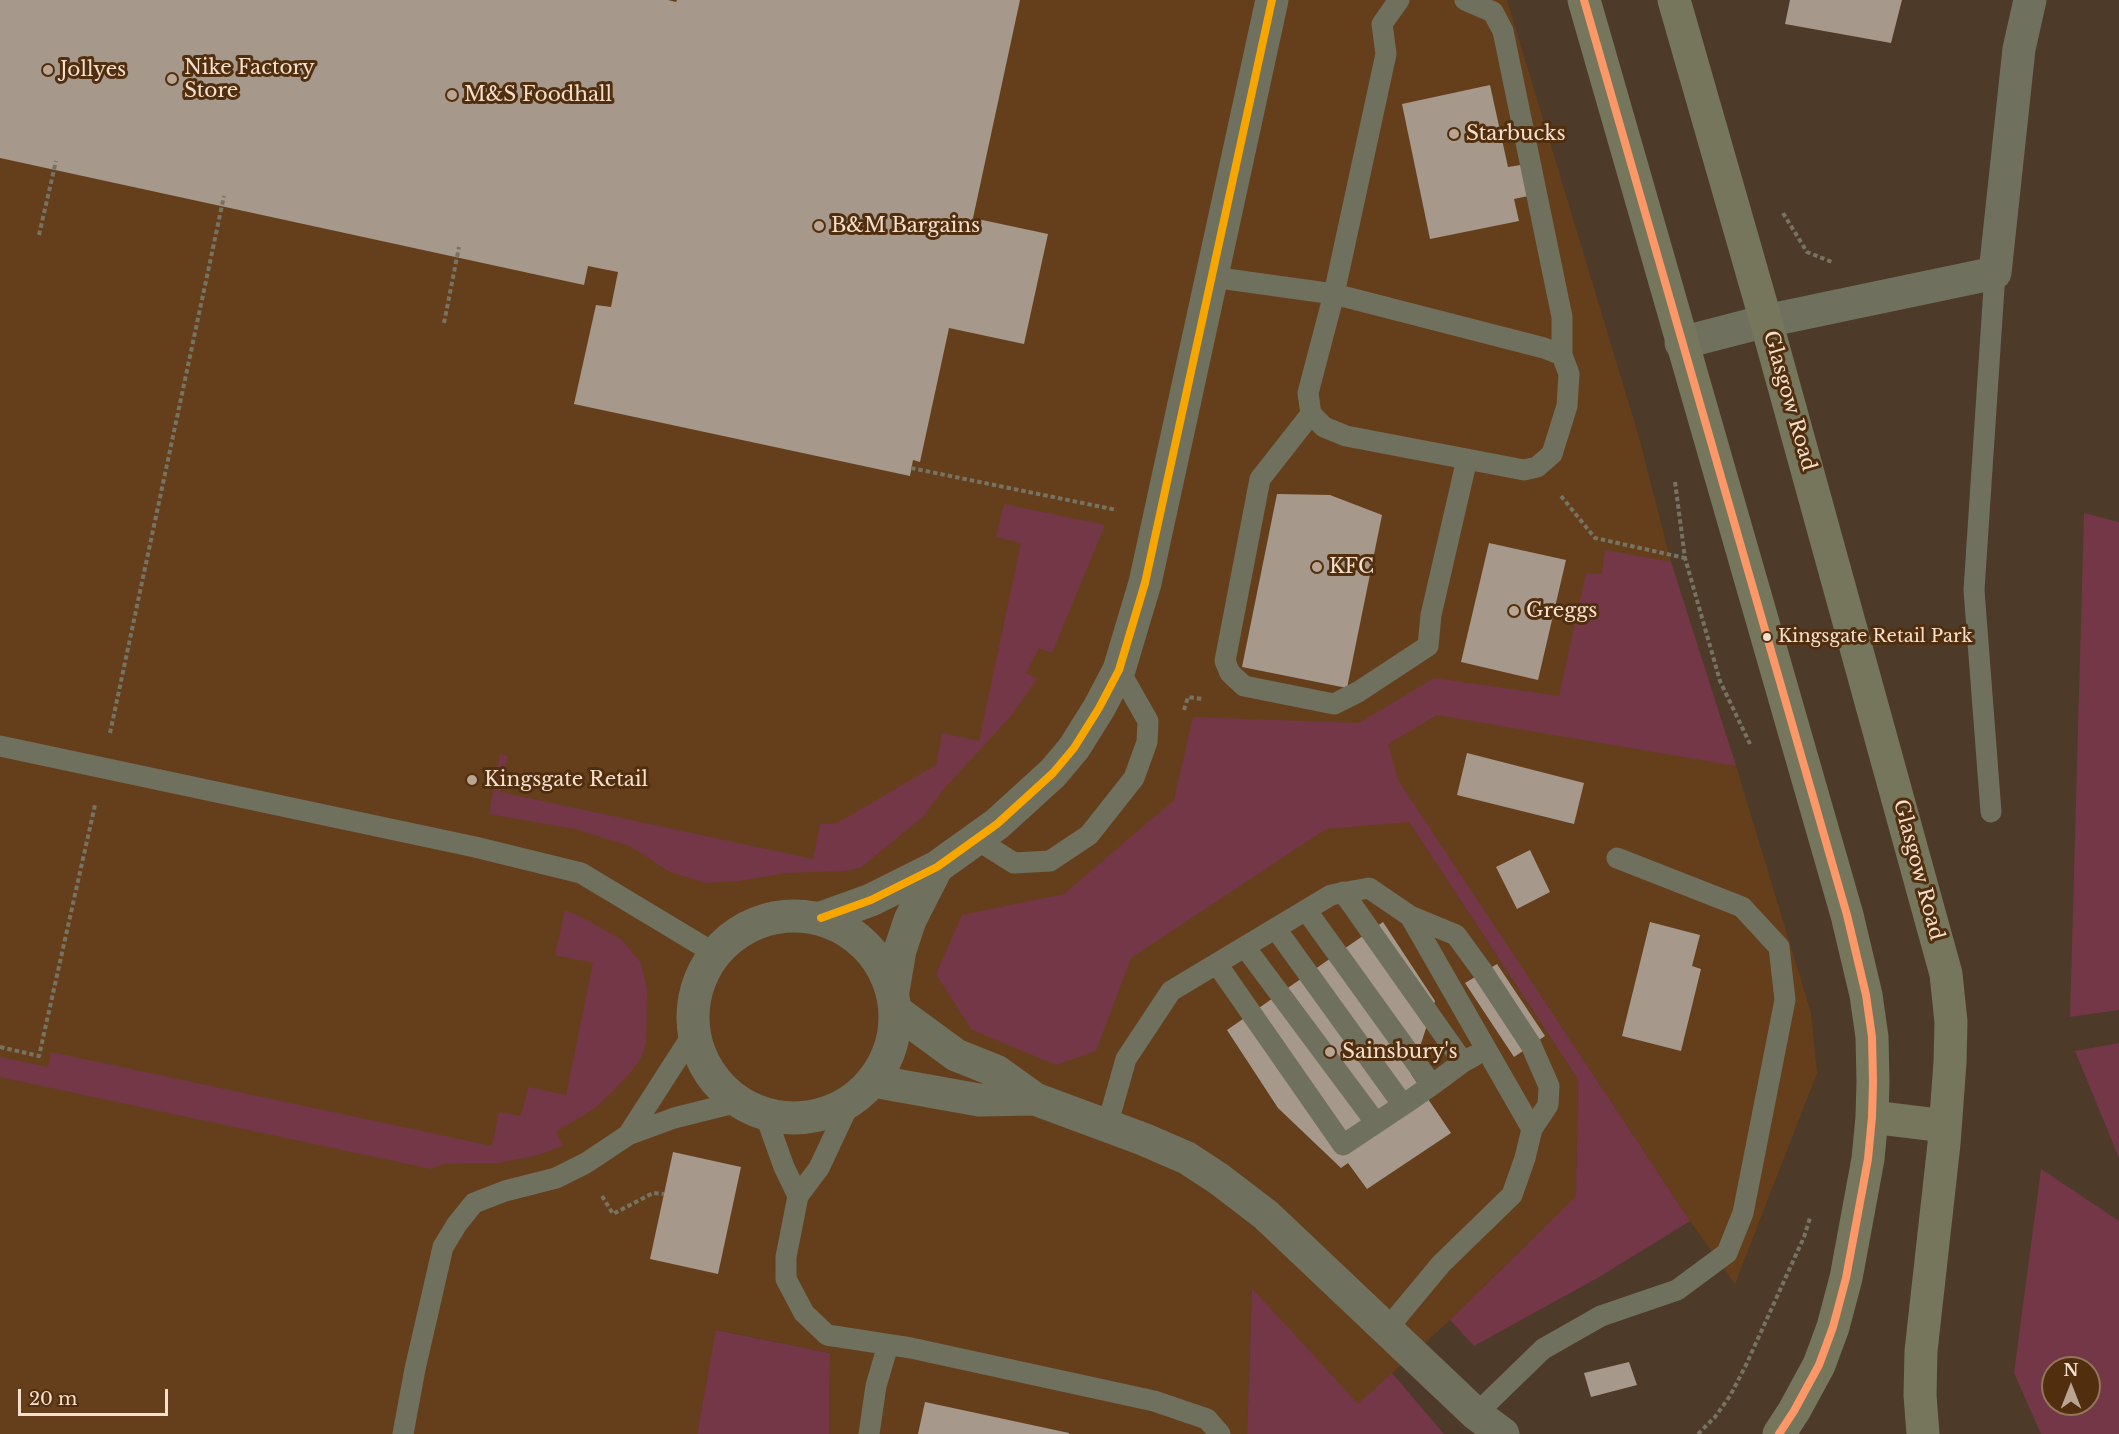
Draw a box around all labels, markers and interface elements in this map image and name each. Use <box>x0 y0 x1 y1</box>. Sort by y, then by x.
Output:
place label: Nike Factory Store <box>184 56 315 103</box>
place label: Jollyes <box>60 58 126 82</box>
marker: Jollyes <box>41 63 55 77</box>
marker: Nike Factory Store <box>165 72 179 86</box>
place label: M&S Foodhall <box>464 83 612 107</box>
marker: M&S Foodhall <box>445 88 459 102</box>
place label: Starbucks <box>1466 122 1566 146</box>
marker: Starbucks <box>1447 127 1461 141</box>
place label: B&M Bargains <box>831 214 980 238</box>
marker: B&M Bargains <box>812 219 826 233</box>
street label: Glasgow Road <box>1758 328 1820 474</box>
place label: KFC <box>1329 555 1374 579</box>
marker: KFC <box>1310 560 1324 574</box>
place label: Greggs <box>1526 599 1597 623</box>
marker: Greggs <box>1507 604 1521 618</box>
place label: Kingsgate Retail Park <box>1778 626 1973 648</box>
marker: Kingsgate Retail Park <box>1761 631 1773 643</box>
place label: Kingsgate Retail <box>484 768 648 792</box>
marker: Kingsgate Retail <box>465 773 479 787</box>
street label: Glasgow Road <box>1888 797 1948 943</box>
place label: Sainsbury's <box>1342 1040 1458 1064</box>
marker: Sainsbury's <box>1323 1045 1337 1059</box>
north arrow <box>2041 1356 2101 1416</box>
text: N <box>2063 1360 2079 1380</box>
scale bar <box>21 1377 171 1415</box>
text: 20 m <box>29 1388 77 1410</box>

